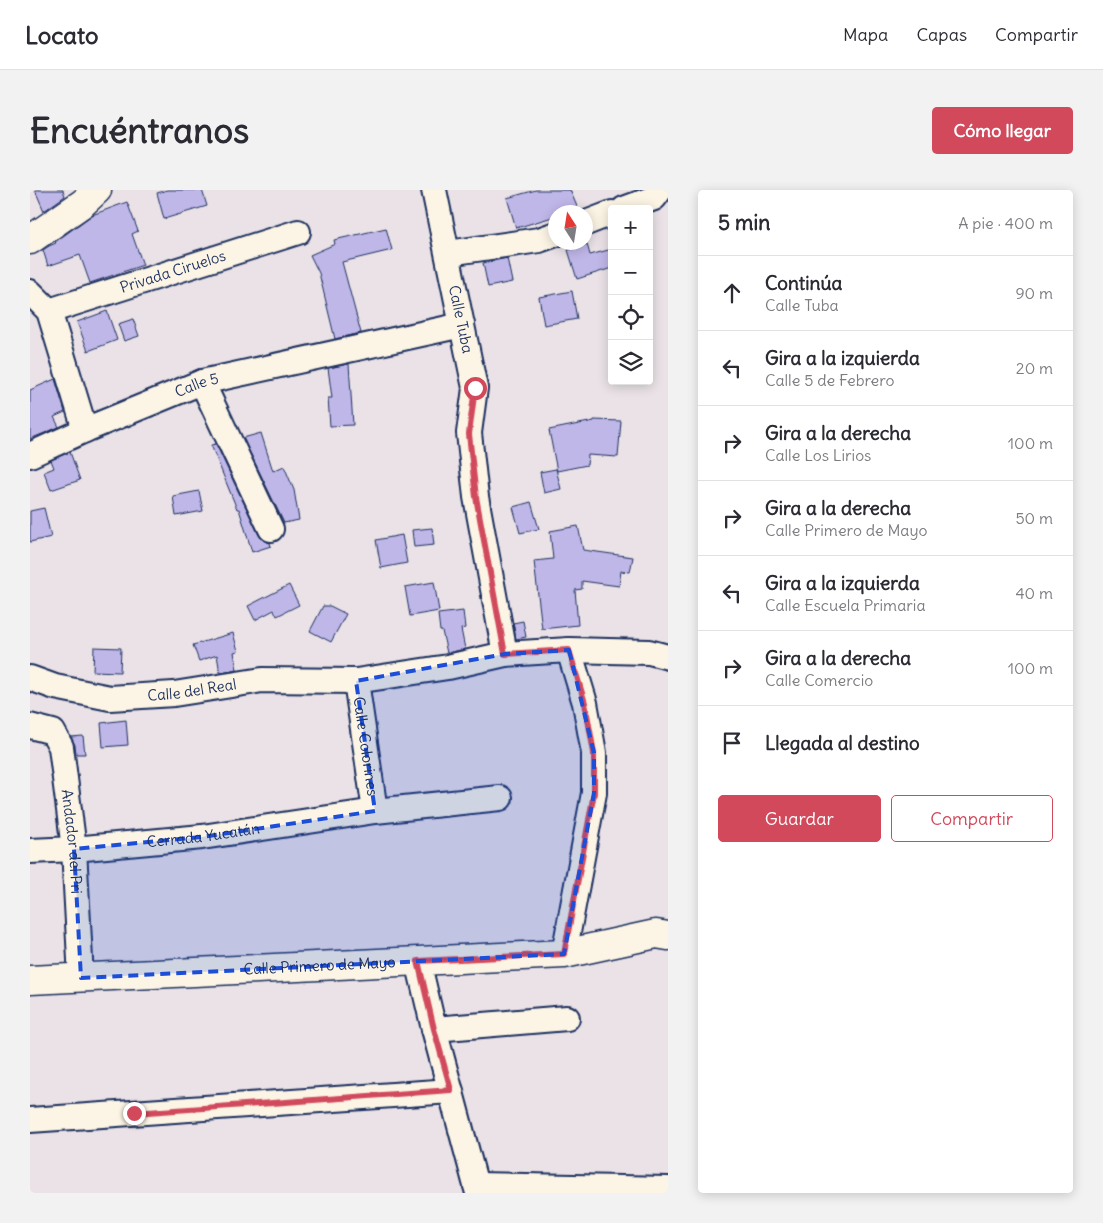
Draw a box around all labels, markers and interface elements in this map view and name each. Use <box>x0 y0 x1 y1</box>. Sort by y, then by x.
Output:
text: Locato <box>25 20 99 50</box>
text: Mapa <box>843 23 888 46</box>
text: Capas <box>916 23 967 46</box>
text: Compartir <box>995 23 1078 46</box>
button: Cómo llegar <box>932 107 1073 154</box>
text: Encuéntranos <box>30 108 249 152</box>
north arrow <box>548 205 593 250</box>
map controls <box>608 205 653 385</box>
button: + <box>608 205 653 250</box>
text: 5 min <box>718 209 770 236</box>
text: A pie · 400 m <box>958 213 1053 233</box>
street label: Privada Ciruelos <box>117 245 228 297</box>
button: − <box>608 250 653 295</box>
text: Continúa <box>765 271 842 295</box>
icon: ahead <box>718 279 746 307</box>
street label: Calle Tuba <box>445 283 478 355</box>
text: 90 m <box>1015 283 1053 303</box>
button: locate <box>608 295 653 340</box>
text: Calle Tuba <box>765 295 839 315</box>
button: layers <box>608 340 653 385</box>
text: Gira a la izquierda <box>765 346 920 370</box>
icon: left <box>718 354 746 382</box>
text: 20 m <box>1016 358 1053 378</box>
street label: Calle 5 <box>172 369 220 401</box>
text: Calle 5 de Febrero <box>765 370 895 390</box>
route start <box>464 377 487 400</box>
text: Gira a la derecha <box>765 421 911 445</box>
icon: right <box>718 429 746 457</box>
text: 100 m <box>1008 433 1053 453</box>
text: Calle Los Lirios <box>765 445 871 465</box>
text: Gira a la derecha <box>765 496 911 520</box>
icon: right <box>718 504 746 532</box>
text: 50 m <box>1015 508 1053 528</box>
text: Calle Primero de Mayo <box>765 520 927 540</box>
text: Gira a la izquierda <box>765 571 920 595</box>
icon: left <box>718 579 746 607</box>
text: 40 m <box>1015 583 1053 603</box>
text: Calle Escuela Primaria <box>765 595 926 615</box>
text: Gira a la derecha <box>765 646 911 670</box>
icon: right <box>718 654 746 682</box>
text: 100 m <box>1008 658 1053 678</box>
text: Calle Comercio <box>765 670 873 690</box>
street label: Calle del Real <box>147 674 238 705</box>
street label: Calle Colorines <box>349 695 383 797</box>
icon: arrive <box>718 729 746 757</box>
text: Llegada al destino <box>765 731 920 755</box>
street label: Andador del Pri <box>57 788 86 894</box>
button: Guardar <box>718 795 881 842</box>
button: Compartir <box>891 795 1053 842</box>
street label: Cerrada Yucatán <box>146 818 261 851</box>
street label: Calle Primero de Mayo <box>243 952 396 979</box>
route end <box>123 1102 146 1125</box>

